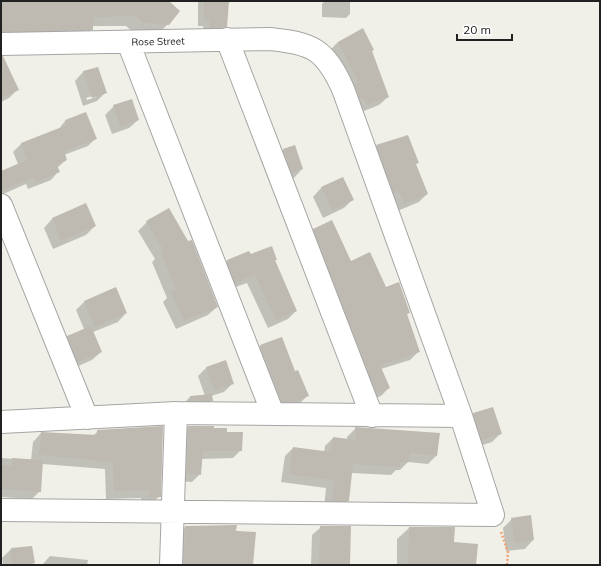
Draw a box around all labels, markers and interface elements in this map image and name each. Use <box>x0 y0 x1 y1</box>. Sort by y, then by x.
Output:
scale bar <box>457 16 512 42</box>
text: 20 m <box>463 22 491 37</box>
street label: Rose Street <box>131 35 185 48</box>

